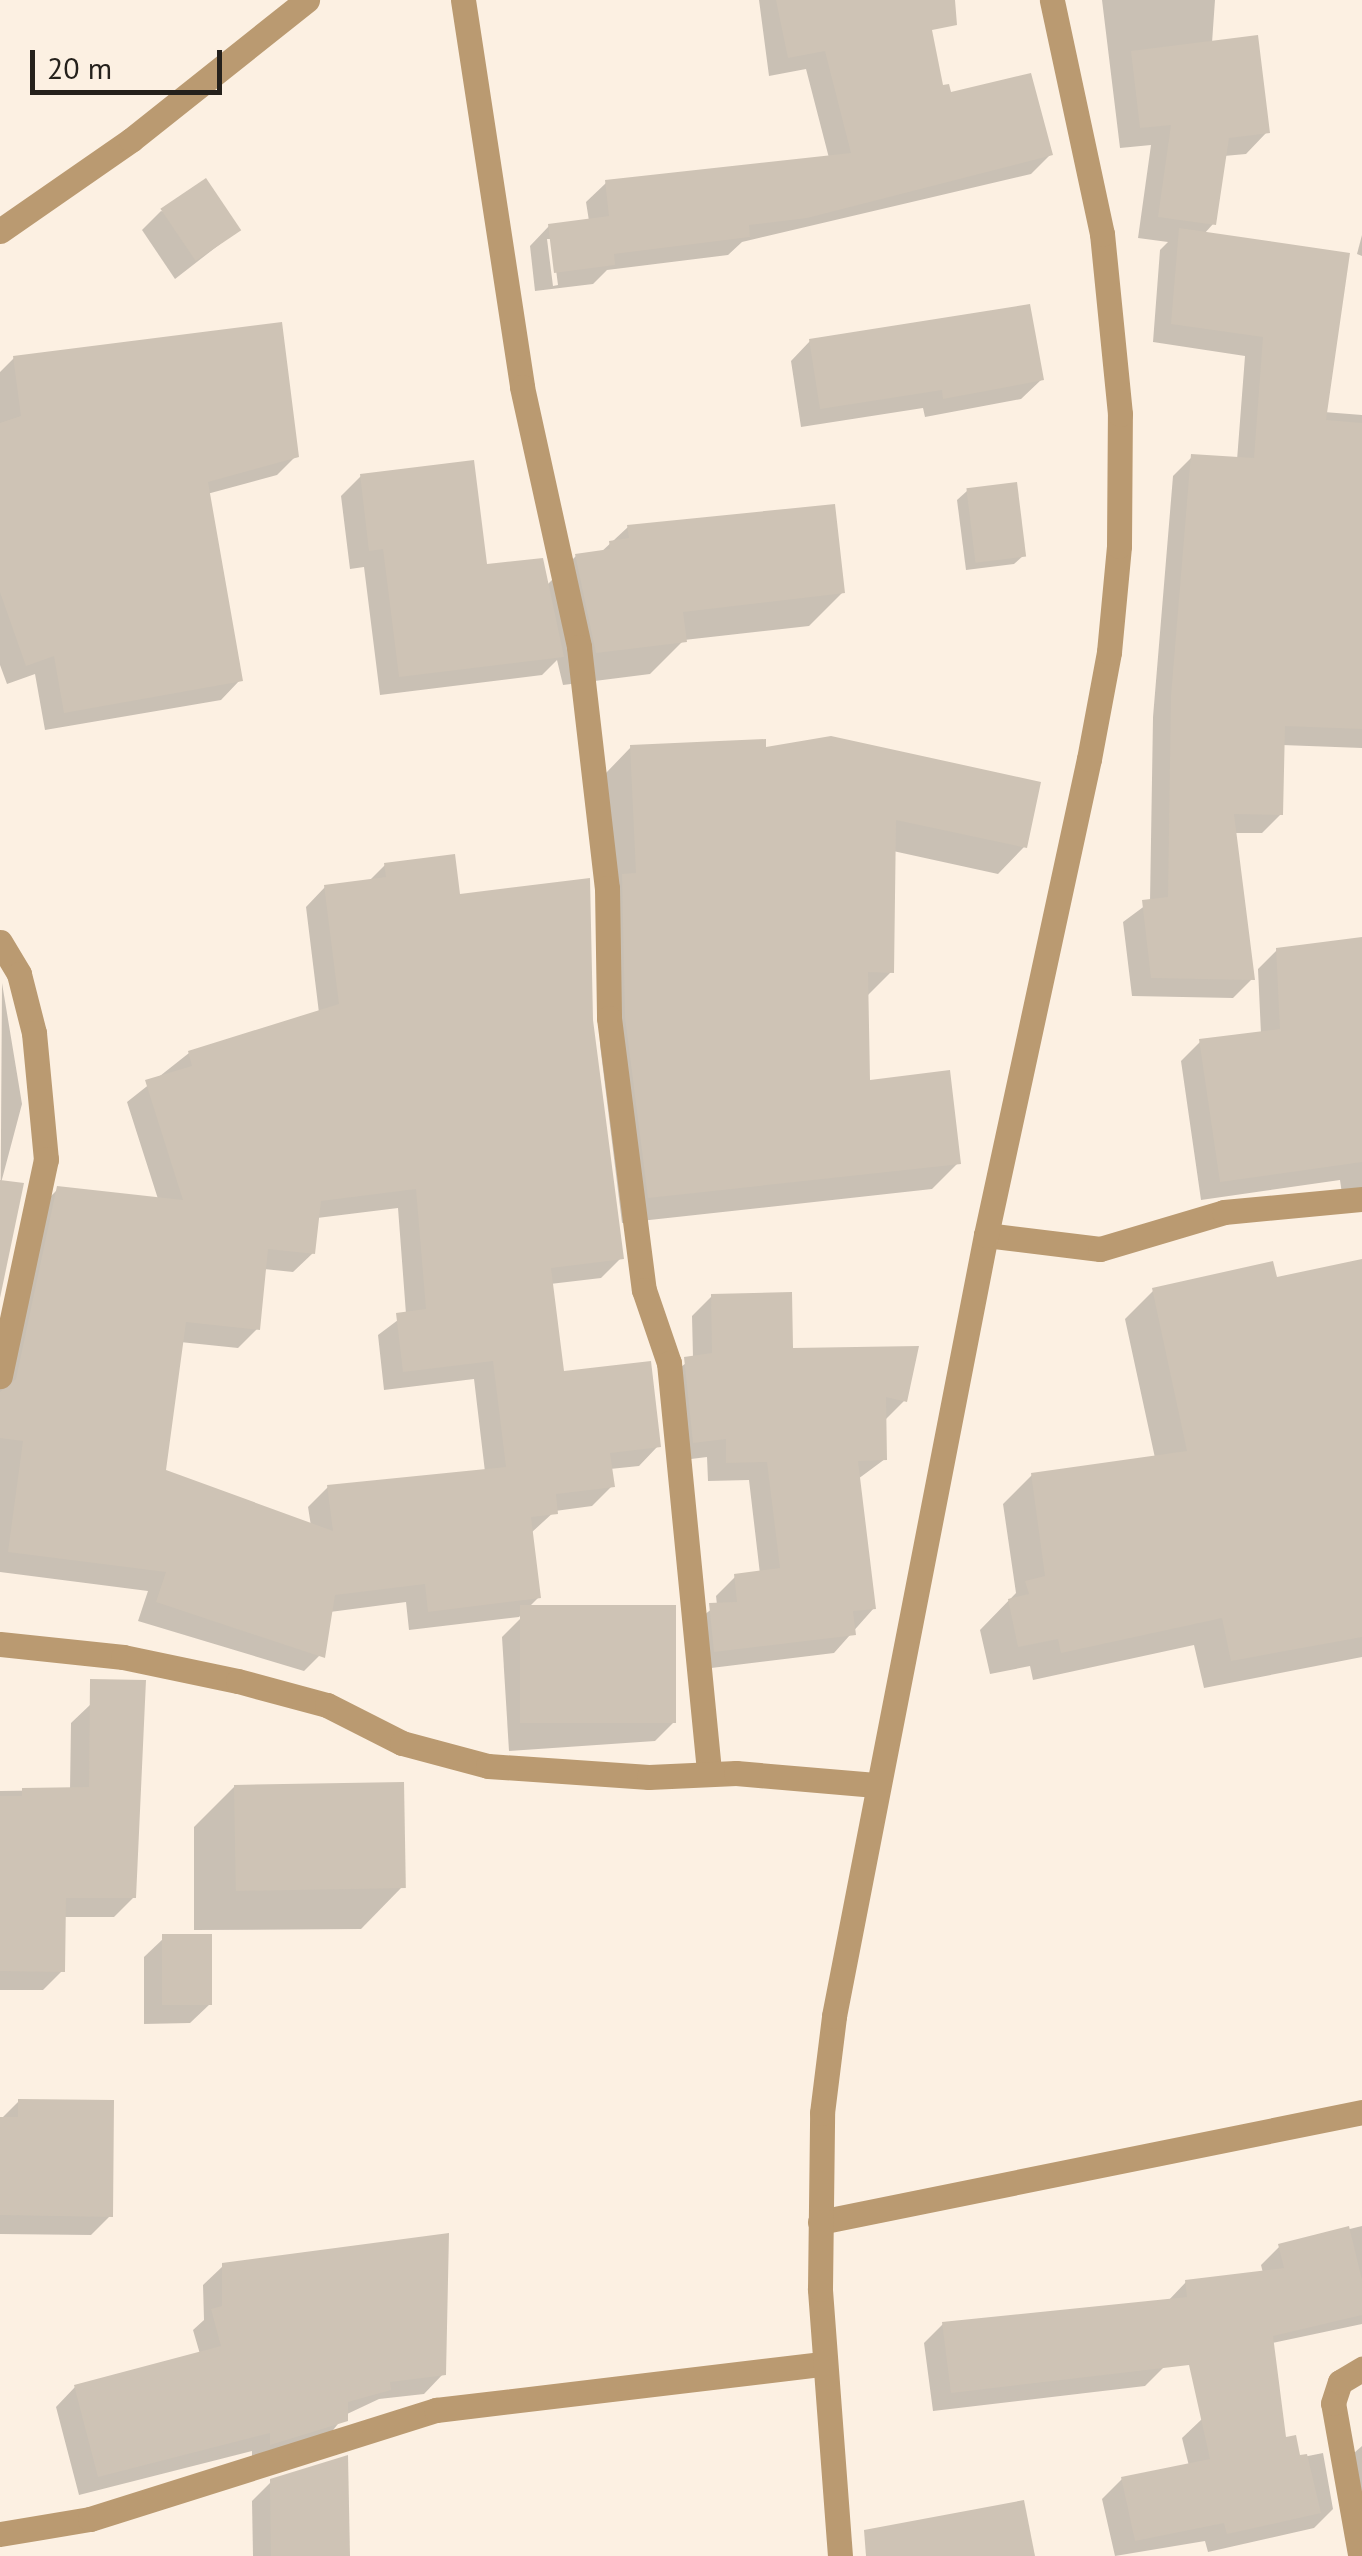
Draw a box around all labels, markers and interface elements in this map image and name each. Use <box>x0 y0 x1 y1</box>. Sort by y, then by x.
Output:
scale bar <box>35 30 228 92</box>
text: 20 m <box>47 48 112 87</box>

